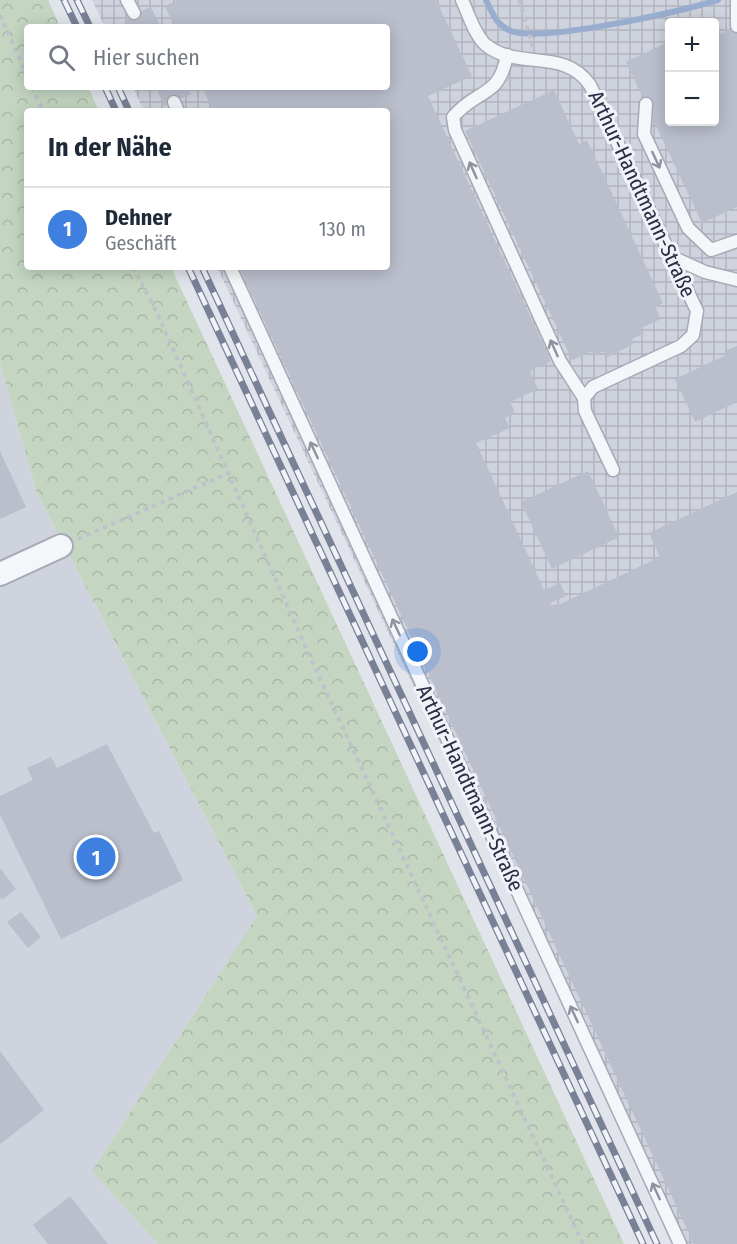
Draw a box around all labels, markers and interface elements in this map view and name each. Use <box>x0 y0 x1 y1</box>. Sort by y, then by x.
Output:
map controls <box>665 18 719 126</box>
button: + <box>665 18 719 72</box>
search box <box>24 24 390 90</box>
icon: search <box>45 41 78 74</box>
text: Hier suchen <box>93 44 200 71</box>
button: − <box>665 72 719 126</box>
street label: Arthur-Handtmann-Straße <box>583 86 701 302</box>
text: In der Nähe <box>48 132 172 163</box>
one-way arrow <box>651 150 663 168</box>
one-way arrow <box>467 162 479 180</box>
text: Dehner <box>105 204 172 231</box>
text: 1 <box>63 217 72 241</box>
text: 130 m <box>319 217 366 241</box>
text: Geschäft <box>105 231 176 255</box>
one-way arrow <box>548 339 559 357</box>
one-way arrow <box>308 441 319 459</box>
one-way arrow <box>389 618 401 636</box>
your location <box>403 637 432 666</box>
street label: Arthur-Handtmann-Straße <box>411 680 529 896</box>
pin: 1 <box>76 834 116 880</box>
one-way arrow <box>568 1005 579 1023</box>
one-way arrow <box>649 1182 661 1200</box>

